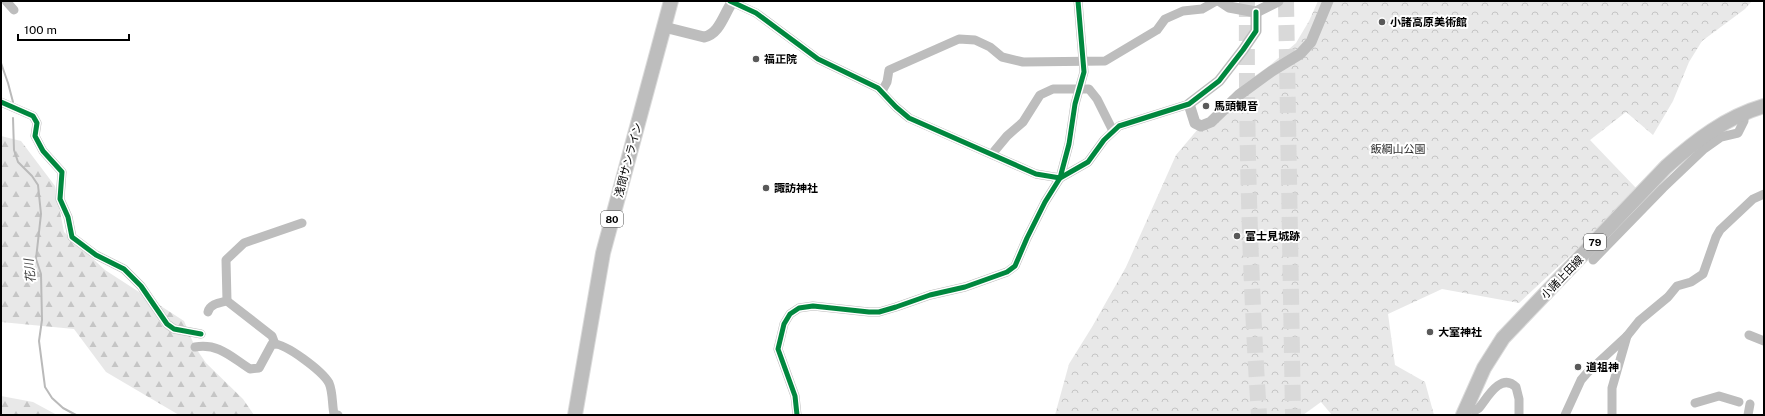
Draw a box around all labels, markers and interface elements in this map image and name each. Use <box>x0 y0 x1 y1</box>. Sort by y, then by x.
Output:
scale bar <box>18 16 129 42</box>
place label: 小諸高原美術館 <box>1390 16 1467 28</box>
marker: 小諸高原美術館 <box>1377 17 1387 27</box>
text: 100 m <box>24 23 57 37</box>
place label: 福正院 <box>764 53 797 65</box>
marker: 福正院 <box>751 54 761 64</box>
place label: 馬頭観音 <box>1214 100 1258 112</box>
marker: 馬頭観音 <box>1201 101 1211 111</box>
street label: 浅間サンライン <box>612 121 644 199</box>
park label: 飯綱山公園 <box>1371 143 1426 155</box>
place label: 諏訪神社 <box>774 182 818 194</box>
marker: 諏訪神社 <box>761 183 771 193</box>
road number: 80 <box>601 211 623 227</box>
place label: 富士見城跡 <box>1245 230 1300 242</box>
marker: 富士見城跡 <box>1232 231 1242 241</box>
road number: 79 <box>1584 234 1606 250</box>
street label: 小諸上田線 <box>1539 253 1585 301</box>
water label: 花川 <box>22 256 38 284</box>
place label: 大室神社 <box>1438 326 1482 338</box>
marker: 大室神社 <box>1425 327 1435 337</box>
place label: 道祖神 <box>1586 361 1619 373</box>
marker: 道祖神 <box>1573 362 1583 372</box>

